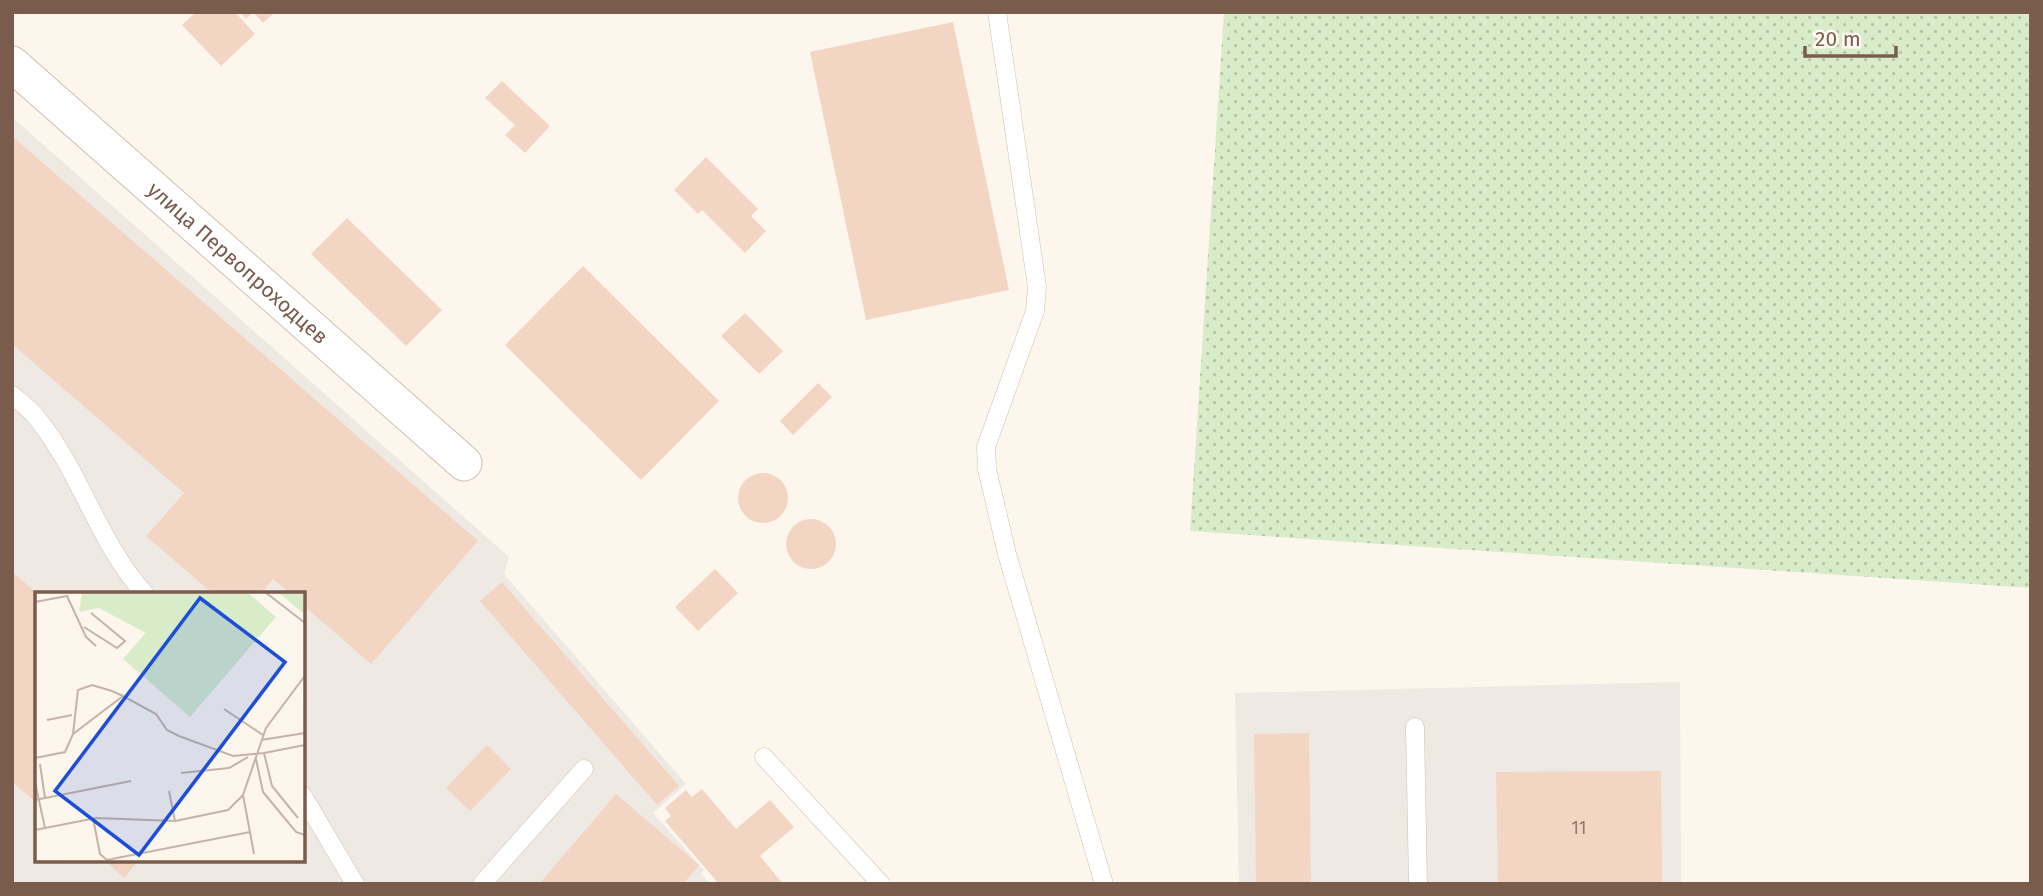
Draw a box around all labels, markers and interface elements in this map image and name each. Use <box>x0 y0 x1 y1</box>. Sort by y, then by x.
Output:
scale bar <box>1805 14 1896 58</box>
text: 20 m <box>1815 26 1861 52</box>
street label: улица Первопроходцев <box>142 177 333 350</box>
inset map <box>35 592 304 861</box>
house number: 11 <box>1571 817 1587 839</box>

